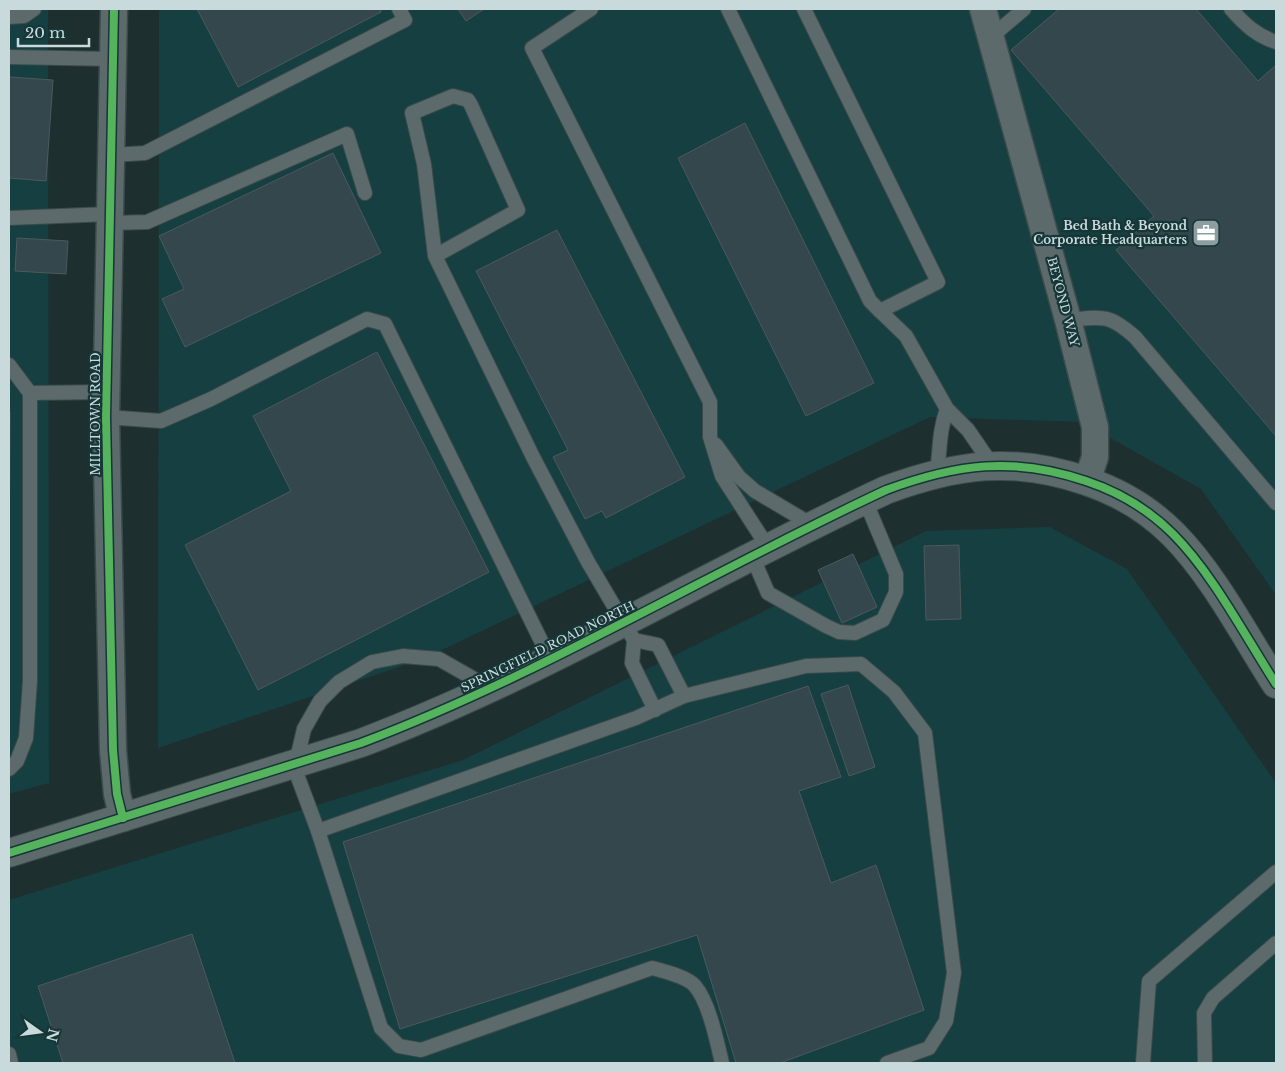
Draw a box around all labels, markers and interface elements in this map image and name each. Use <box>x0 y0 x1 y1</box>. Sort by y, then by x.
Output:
scale bar <box>18 15 89 47</box>
text: 20 m <box>25 23 65 42</box>
place label: Bed Bath & Beyond Corporate Headquarters <box>1033 218 1188 247</box>
office icon: Bed Bath & Beyond Corporate Headquarters <box>1191 218 1221 248</box>
street label: BEYOND WAY <box>1044 255 1083 349</box>
street label: MILLTOWN ROAD <box>88 352 103 476</box>
street label: SPRINGFIELD ROAD NORTH <box>458 598 637 695</box>
north arrow <box>15 1007 65 1057</box>
text: N <box>42 1027 63 1044</box>

